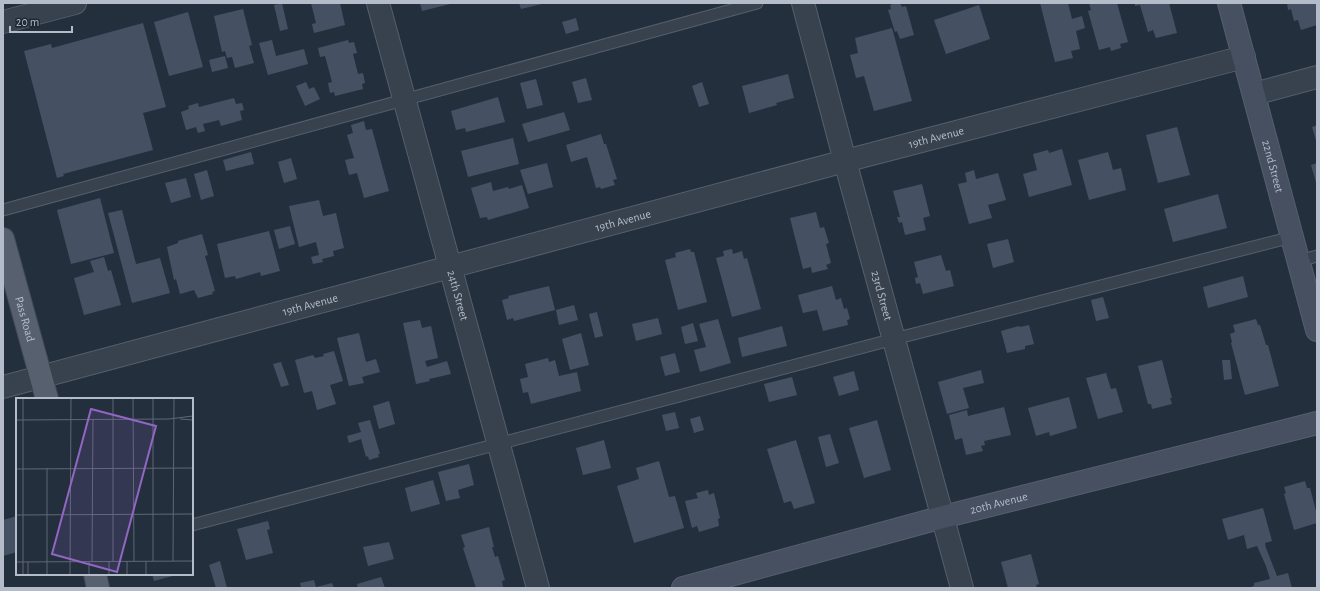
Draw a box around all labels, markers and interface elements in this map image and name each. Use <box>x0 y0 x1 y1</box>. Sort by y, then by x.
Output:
scale bar <box>10 8 72 34</box>
text: 20 m <box>16 16 39 28</box>
street label: 19th Avenue <box>907 124 965 150</box>
street label: 22nd Street <box>1260 139 1286 194</box>
street label: 19th Avenue <box>594 207 652 234</box>
street label: 24th Street <box>445 269 471 322</box>
street label: 23rd Street <box>869 269 894 322</box>
street label: 19th Avenue <box>281 291 339 318</box>
street label: Pass Road <box>13 295 37 343</box>
inset map <box>16 398 193 575</box>
street label: 20th Avenue <box>969 490 1029 516</box>

